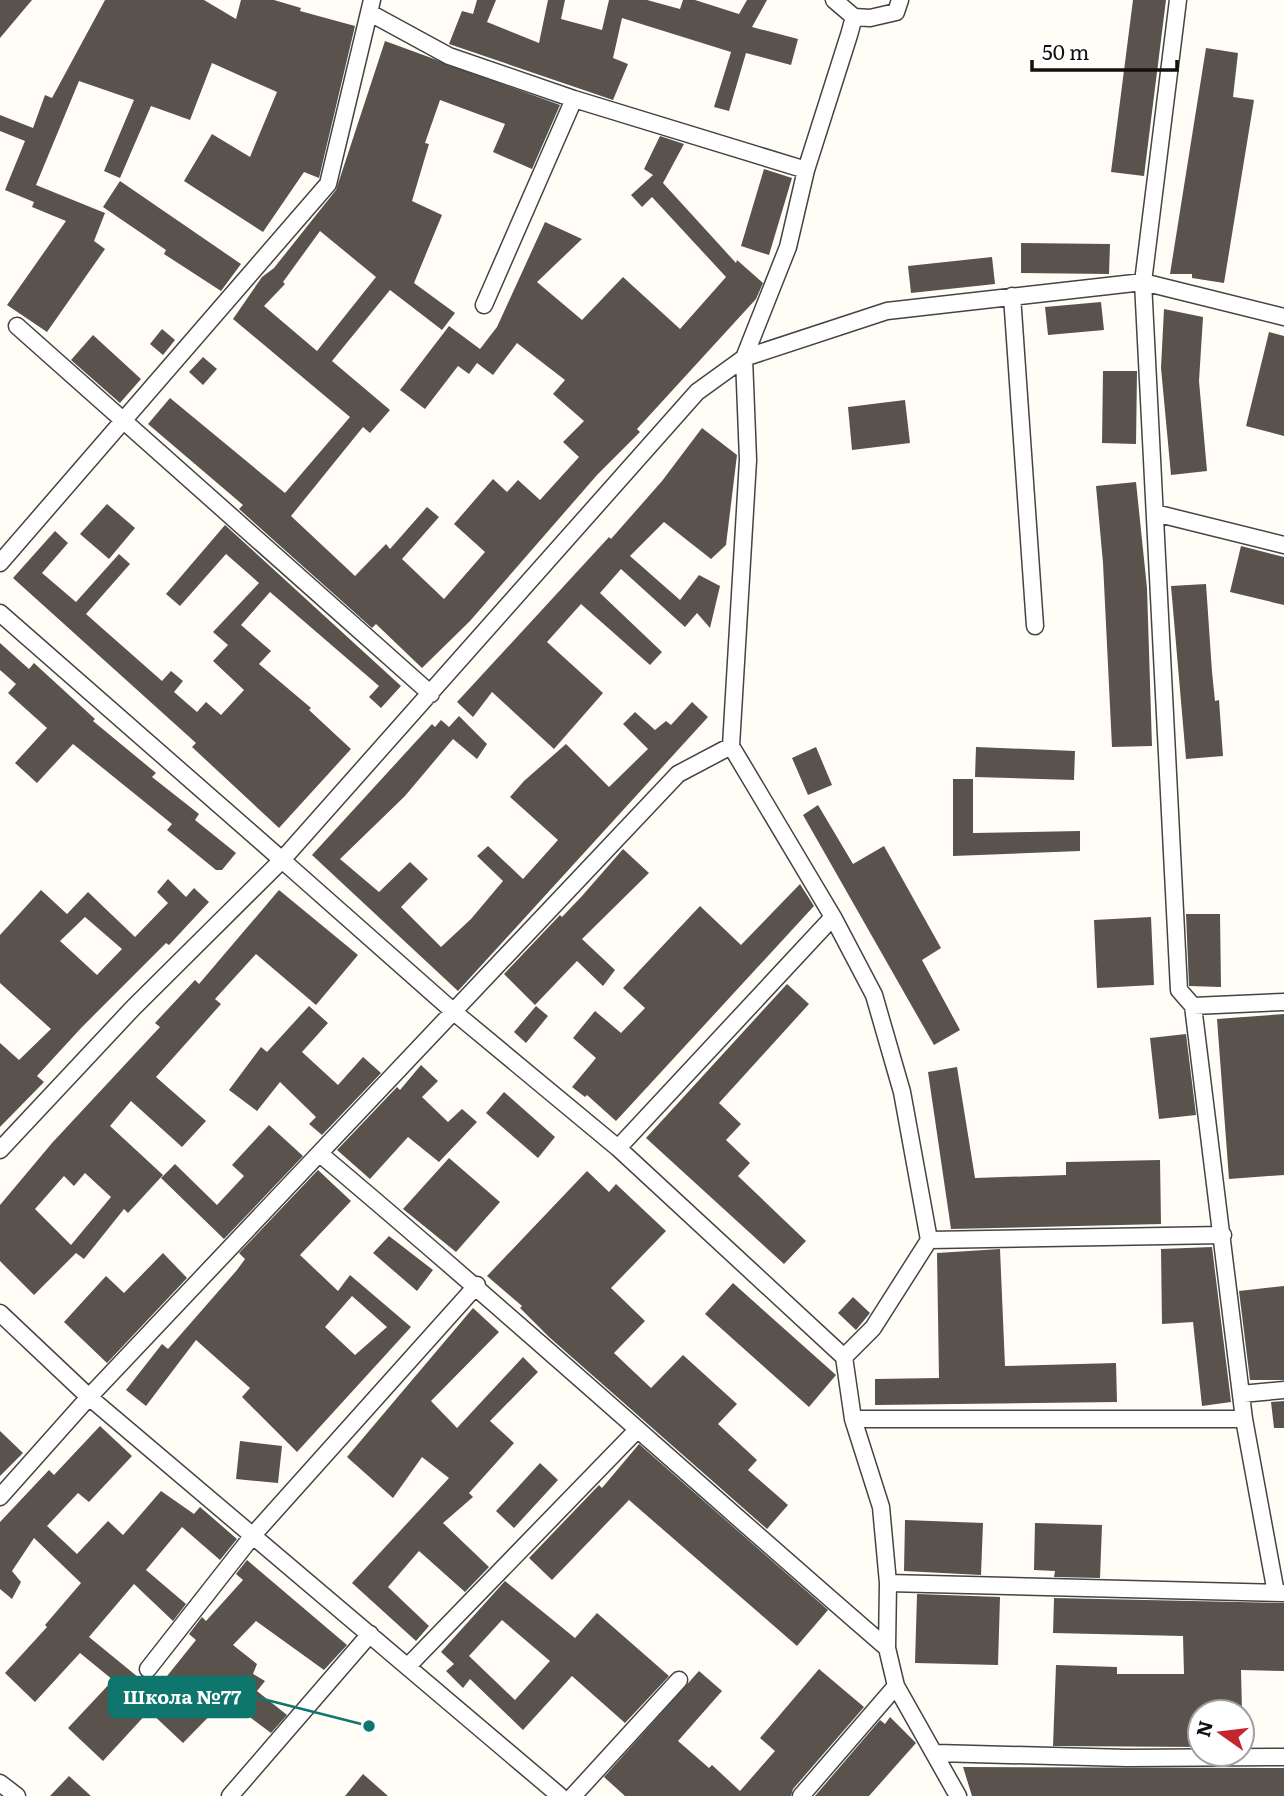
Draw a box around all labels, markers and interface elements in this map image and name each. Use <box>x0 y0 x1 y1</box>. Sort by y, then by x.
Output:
scale bar <box>1032 28 1177 72</box>
text: 50 m <box>1042 35 1089 66</box>
callout: Школа №77 <box>109 1677 255 1717</box>
text: Школа №77 <box>123 1682 242 1710</box>
north arrow <box>1186 1698 1256 1768</box>
text: N <box>1188 1717 1219 1740</box>

